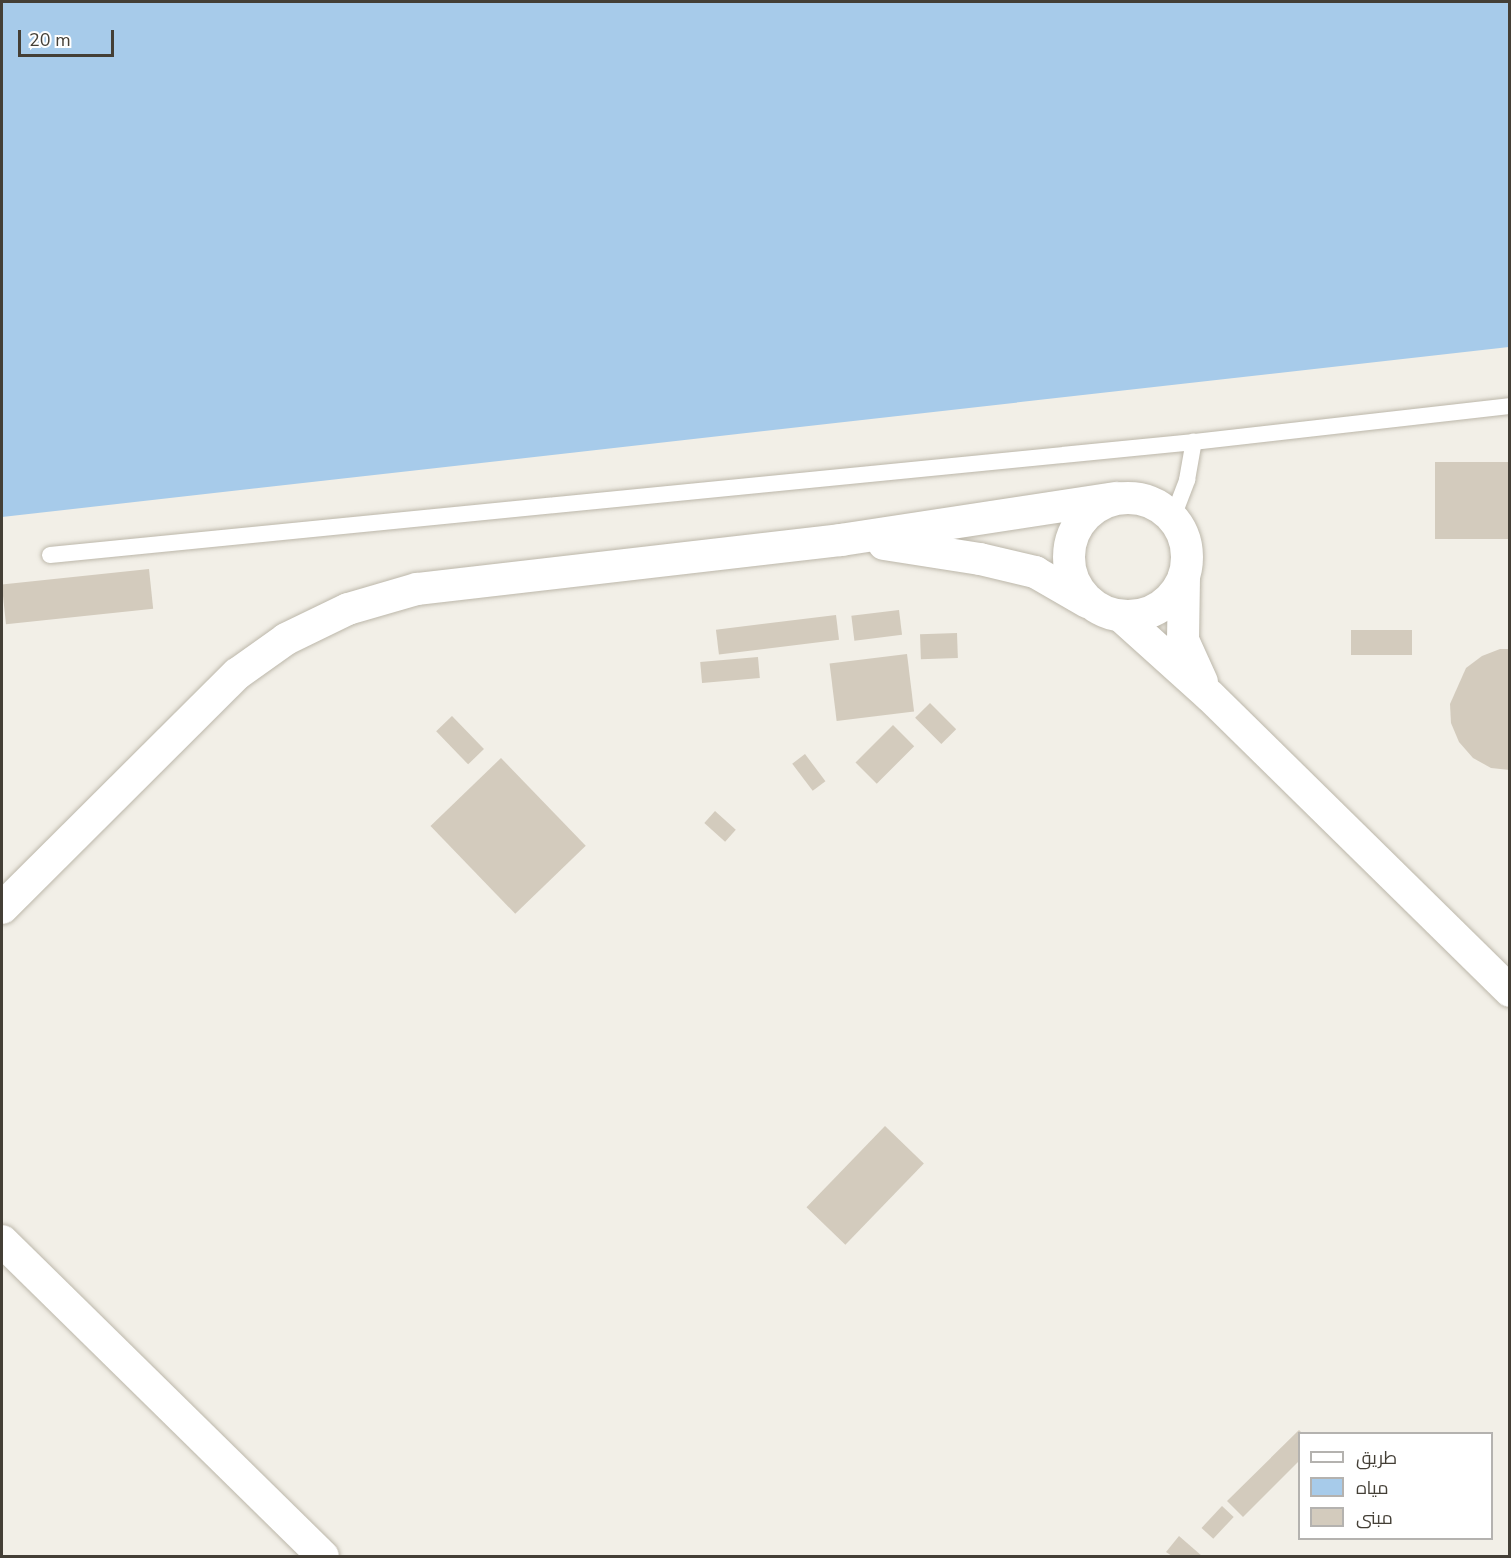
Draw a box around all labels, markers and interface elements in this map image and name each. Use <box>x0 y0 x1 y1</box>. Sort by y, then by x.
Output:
scale bar <box>21 18 117 56</box>
text: 20 m <box>29 28 71 52</box>
legend <box>1298 1432 1493 1540</box>
text: طريق <box>1356 1446 1397 1470</box>
text: مياه <box>1356 1476 1389 1500</box>
text: مبنى <box>1356 1506 1393 1530</box>

